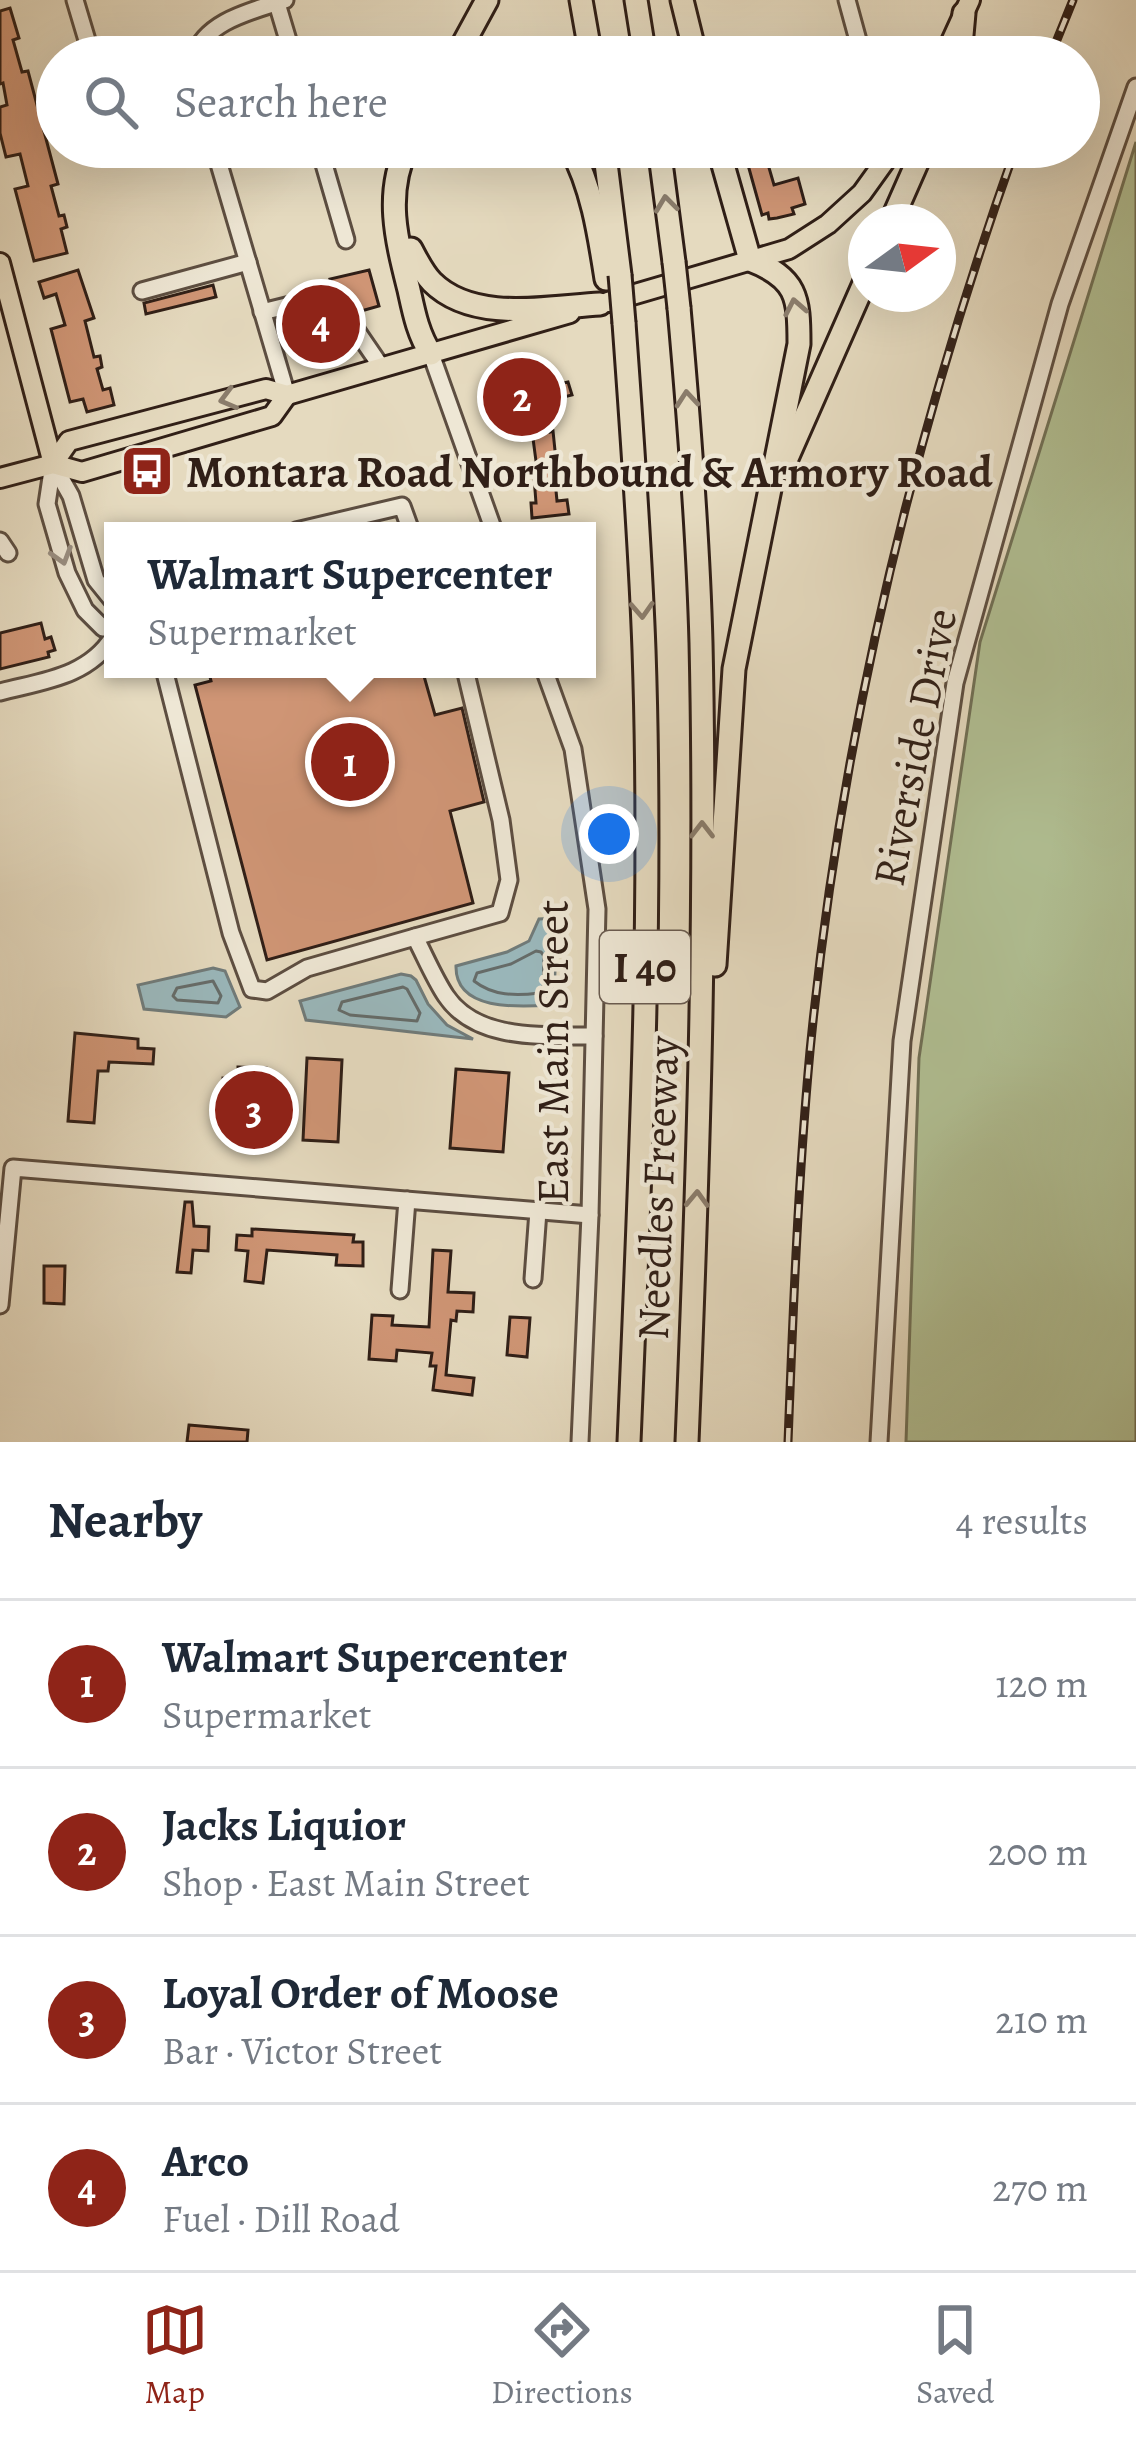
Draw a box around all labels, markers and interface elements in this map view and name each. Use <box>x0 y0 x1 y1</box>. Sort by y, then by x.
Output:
search box <box>36 36 1100 168</box>
icon: search <box>78 69 144 135</box>
text: Search here <box>174 71 388 133</box>
one-way arrow <box>654 195 680 214</box>
north arrow <box>848 204 956 312</box>
pin: 4 <box>282 279 360 369</box>
one-way arrow <box>783 297 809 317</box>
pin: 2 <box>483 352 561 442</box>
one-way arrow <box>218 384 238 409</box>
one-way arrow <box>675 389 700 408</box>
place label: Montara Road Northbound & Armory Road <box>186 441 994 503</box>
bus stop icon: Montara Road Northbound & Armory Road <box>119 443 175 499</box>
popup <box>104 522 596 678</box>
text: Walmart Supercenter <box>147 543 553 605</box>
one-way arrow <box>48 545 73 566</box>
one-way arrow <box>629 601 655 620</box>
street label: Riverside Drive <box>858 603 972 891</box>
text: Supermarket <box>147 605 357 658</box>
pin: 1 <box>311 717 389 807</box>
your location <box>579 804 639 864</box>
one-way arrow <box>689 820 715 838</box>
street label: East Main Street <box>522 900 584 1204</box>
road number: I 40 <box>600 931 690 1003</box>
street label: Needles Freeway <box>622 1034 694 1341</box>
pin: 3 <box>215 1065 293 1155</box>
one-way arrow <box>684 1189 710 1208</box>
text: Nearby <box>48 1485 202 1555</box>
text: 4 results <box>956 1494 1088 1547</box>
text: Walmart Supercenter <box>162 1626 567 1688</box>
text: 1 <box>80 1657 94 1710</box>
text: 120 m <box>995 1657 1088 1710</box>
text: Supermarket <box>162 1688 371 1741</box>
text: Jacks Liquior <box>162 1794 406 1856</box>
text: 2 <box>78 1825 96 1878</box>
text: 200 m <box>988 1825 1088 1878</box>
text: Shop · East Main Street <box>162 1856 530 1909</box>
text: Loyal Order of Moose <box>162 1962 559 2024</box>
text: 3 <box>79 1993 95 2046</box>
text: 210 m <box>995 1993 1088 2046</box>
text: Bar · Victor Street <box>162 2024 442 2077</box>
text: Arco <box>162 2130 249 2192</box>
text: 4 <box>78 2161 96 2214</box>
text: 270 m <box>992 2161 1088 2214</box>
text: Fuel · Dill Road <box>162 2192 400 2245</box>
tab: Map <box>142 2297 208 2414</box>
tab: Directions <box>491 2297 633 2414</box>
tab: Saved <box>916 2297 994 2414</box>

